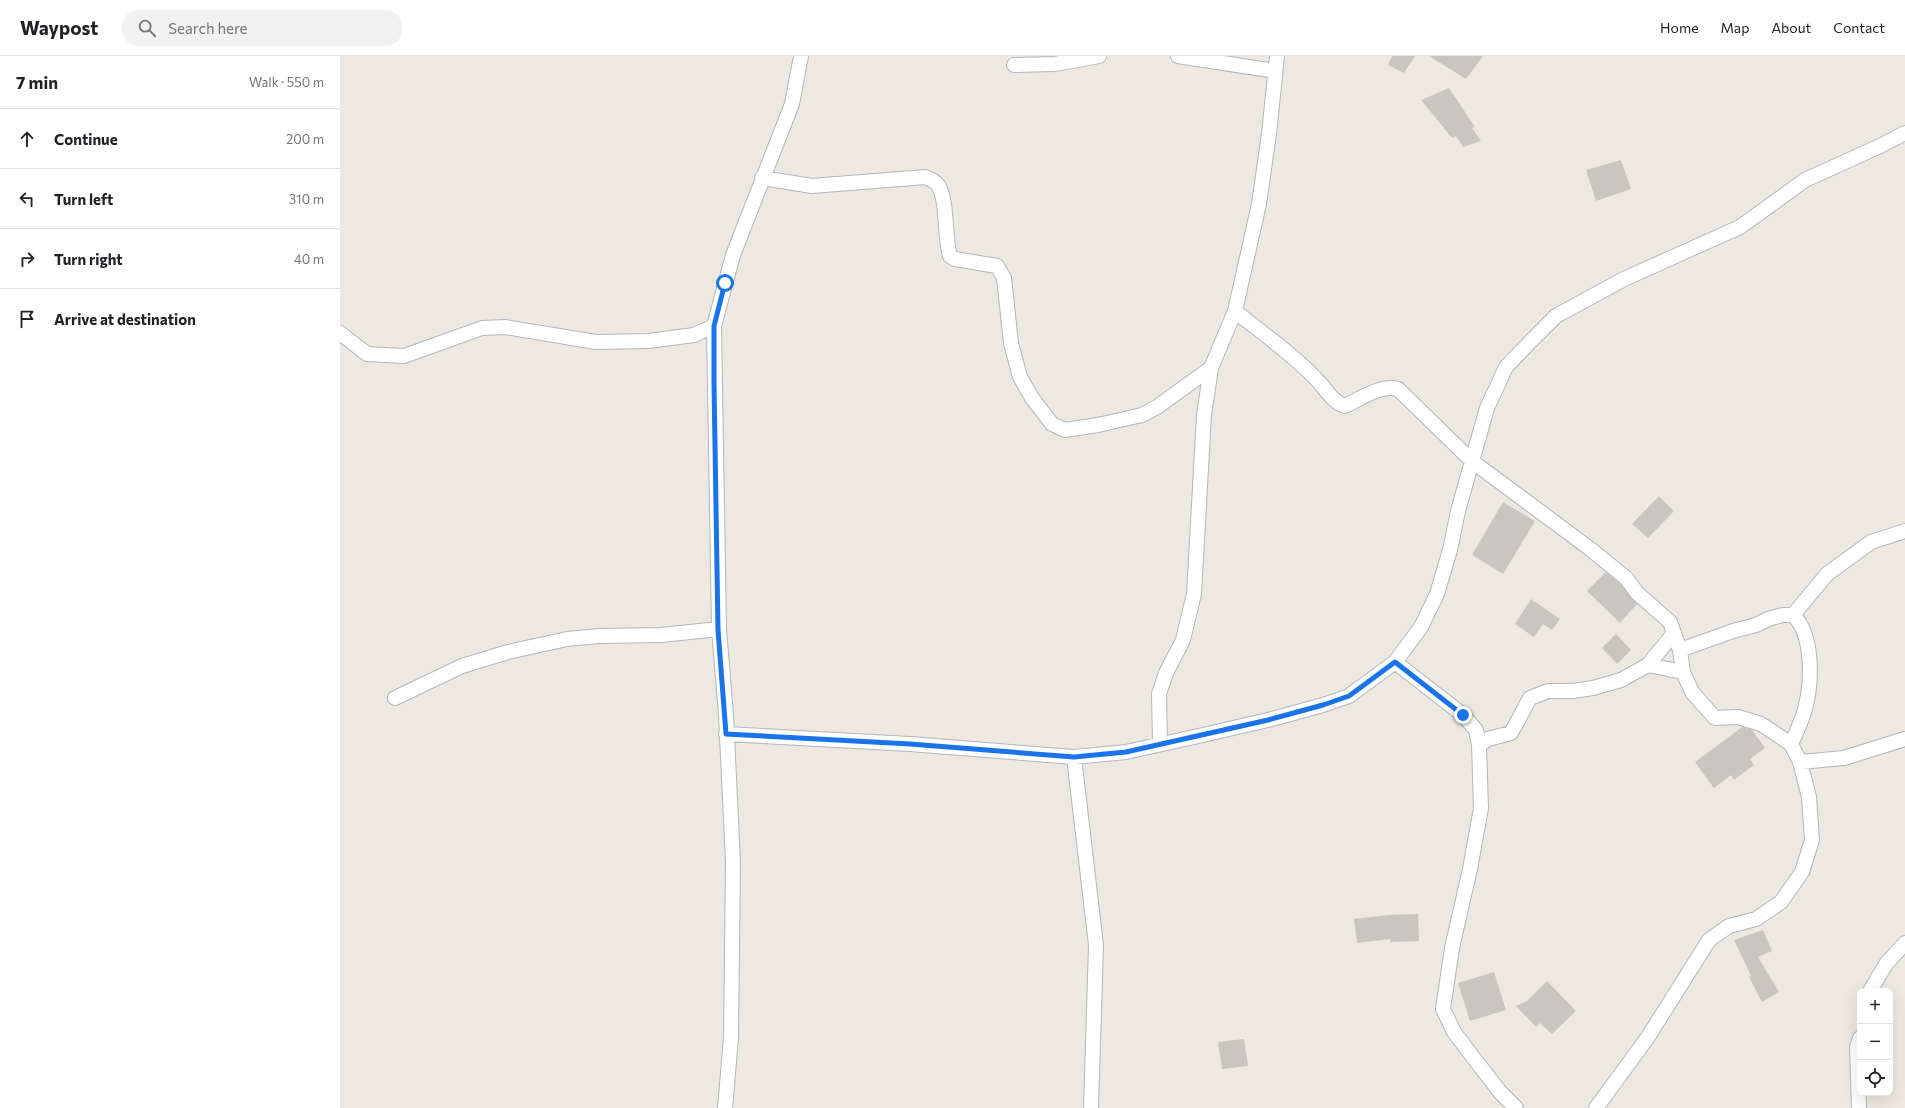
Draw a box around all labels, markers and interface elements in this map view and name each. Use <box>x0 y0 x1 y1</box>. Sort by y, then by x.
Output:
search box <box>122 10 402 46</box>
text: Waypost <box>20 16 98 39</box>
icon: search <box>136 17 158 39</box>
text: Search here <box>168 19 248 37</box>
text: Home <box>1660 19 1699 36</box>
text: Map <box>1721 19 1749 36</box>
text: About <box>1771 19 1811 36</box>
text: Contact <box>1833 19 1885 36</box>
text: 7 min <box>16 72 58 93</box>
text: Walk · 550 m <box>249 74 324 90</box>
icon: ahead <box>16 128 38 150</box>
text: Continue <box>54 130 118 148</box>
text: 200 m <box>286 131 324 147</box>
icon: left <box>16 188 38 210</box>
text: Turn left <box>54 190 113 208</box>
text: 310 m <box>289 191 324 207</box>
icon: right <box>16 248 38 270</box>
text: Turn right <box>54 250 123 268</box>
text: 40 m <box>294 251 324 267</box>
route start <box>716 274 734 292</box>
icon: arrive <box>16 308 38 330</box>
text: Arrive at destination <box>54 310 196 328</box>
route end <box>1454 706 1472 724</box>
map controls <box>1857 988 1893 1096</box>
button: + <box>1857 988 1893 1024</box>
button: − <box>1857 1024 1893 1060</box>
button: locate <box>1857 1060 1893 1096</box>

